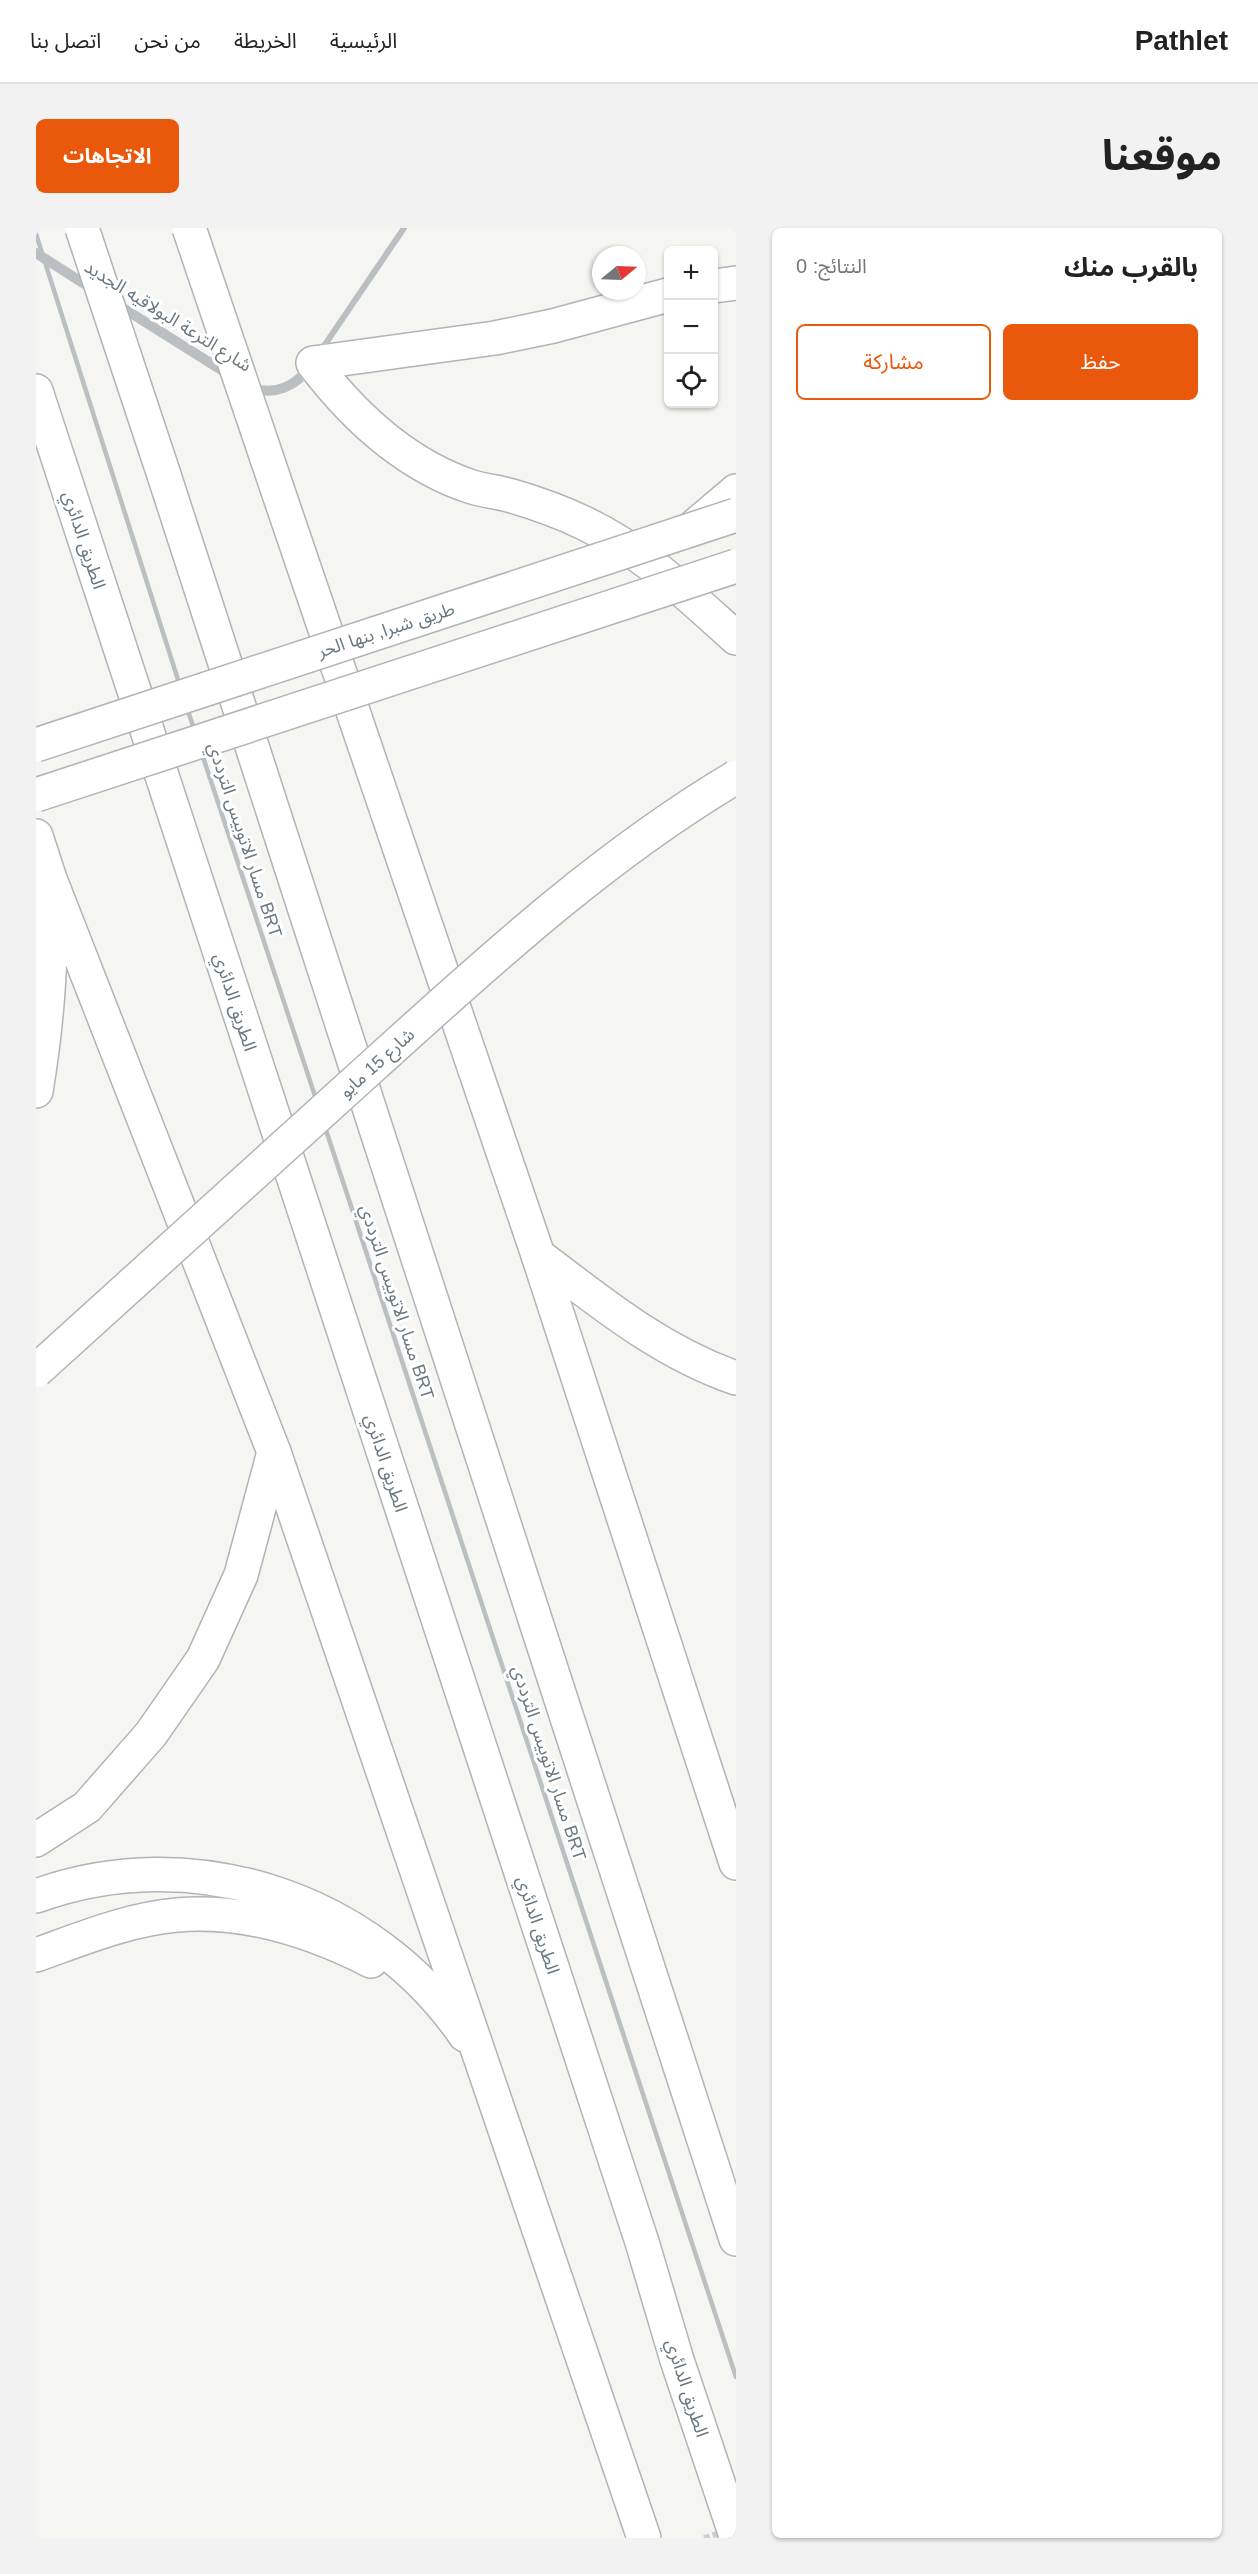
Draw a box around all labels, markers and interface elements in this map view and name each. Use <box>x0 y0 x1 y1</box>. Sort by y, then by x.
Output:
text: Pathlet <box>1135 25 1228 56</box>
text: اتصل بنا <box>30 29 101 52</box>
text: من نحن <box>134 29 201 52</box>
text: الخريطة <box>234 29 297 52</box>
text: الرئيسية <box>330 29 397 52</box>
button: الاتجاهات <box>36 119 179 193</box>
text: موقعنا <box>1102 132 1222 179</box>
north arrow <box>592 246 646 300</box>
map controls <box>664 246 718 408</box>
button: + <box>664 246 718 300</box>
text: بالقرب منك <box>1064 252 1198 282</box>
text: النتائج: 0 <box>796 255 867 277</box>
street label: شارع الترعة البولاقيه الجديد <box>79 256 255 379</box>
button: − <box>664 300 718 354</box>
button: مشاركة <box>796 324 991 400</box>
button: حفظ <box>1003 324 1198 400</box>
button: locate <box>664 354 718 408</box>
street label: الطريق الدائري <box>56 489 109 592</box>
street label: طريق شبرا, بنها الحر <box>314 598 457 663</box>
street label: مسار الاتوبيس الترددي BRT <box>201 740 286 941</box>
street label: الطريق الدائري <box>207 951 260 1054</box>
street label: شارع 15 مايو <box>335 1024 421 1105</box>
street label: مسار الاتوبيس الترددي BRT <box>353 1202 438 1403</box>
street label: الطريق الدائري <box>358 1412 411 1515</box>
street label: مسار الاتوبيس الترددي BRT <box>505 1663 590 1864</box>
street label: الطريق الدائري <box>510 1874 563 1977</box>
street label: الطريق الدائري <box>659 2337 712 2440</box>

